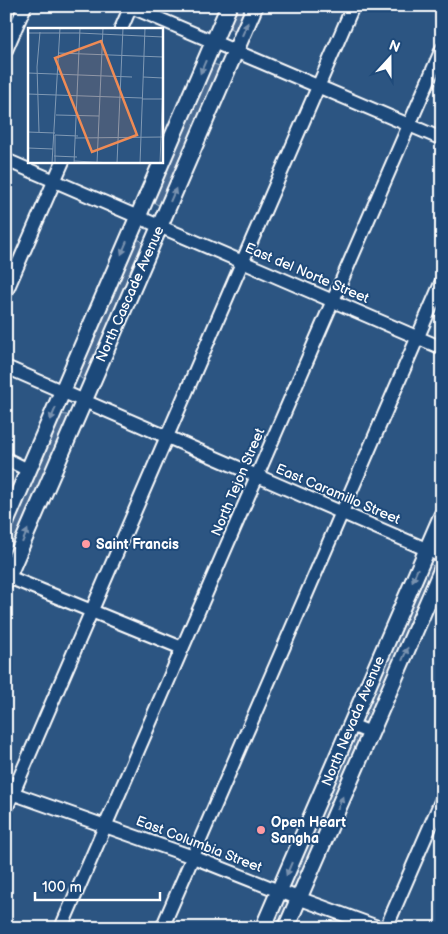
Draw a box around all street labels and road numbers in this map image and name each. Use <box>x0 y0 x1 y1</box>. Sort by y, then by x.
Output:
street label: North Cascade Avenue <box>92 223 168 365</box>
street label: East del Norte Street <box>242 239 372 307</box>
street label: North Tejon Street <box>208 425 269 538</box>
street label: East Caramillo Street <box>273 460 403 528</box>
street label: North Nevada Avenue <box>318 653 388 789</box>
street label: East Columbia Street <box>134 812 265 876</box>

